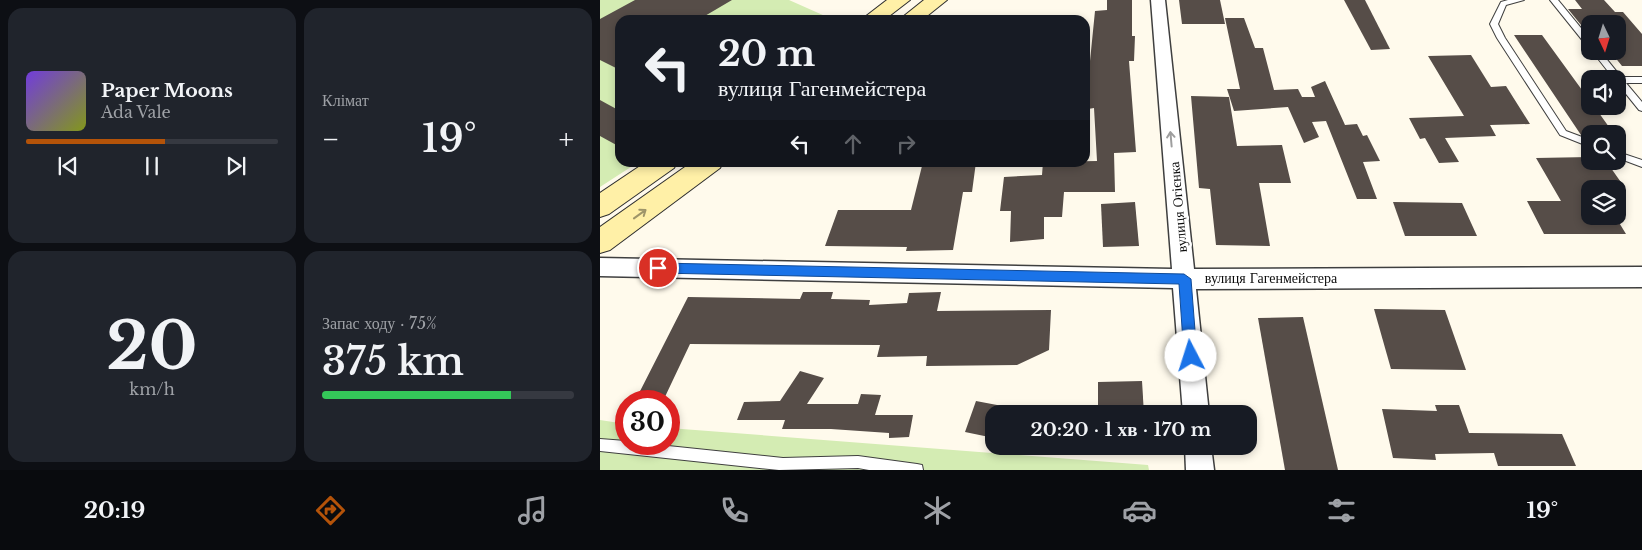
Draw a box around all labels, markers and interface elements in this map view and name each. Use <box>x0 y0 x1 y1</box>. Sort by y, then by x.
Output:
north arrow <box>1581 15 1626 60</box>
map controls <box>1581 15 1626 225</box>
text: 20 m <box>718 32 815 75</box>
icon: left <box>635 35 700 100</box>
button: sound <box>1581 70 1626 115</box>
text: вулиця Гагенмейстера <box>718 75 926 102</box>
text: Paper Moons <box>101 79 233 102</box>
text: Клімат <box>322 90 369 110</box>
text: Ada Vale <box>101 102 171 122</box>
text: 19° <box>422 115 477 162</box>
text: − <box>322 122 340 157</box>
text: + <box>559 122 574 157</box>
button: search <box>1581 125 1626 170</box>
icon: left <box>786 130 814 158</box>
icon: ahead <box>839 130 867 158</box>
icon: right <box>892 130 920 158</box>
one-way arrow <box>1167 131 1176 147</box>
icon: previous <box>54 152 82 180</box>
icon: pause <box>138 152 166 180</box>
icon: next <box>222 152 250 180</box>
street label: вулиця Огієнка <box>1165 160 1191 253</box>
button: layers <box>1581 180 1626 225</box>
one-way arrow <box>632 209 646 219</box>
pin <box>637 247 679 289</box>
icon: arrive <box>644 254 672 282</box>
street label: вулиця Гагенмейстера <box>1205 269 1338 287</box>
text: 20 <box>106 306 198 387</box>
text: Запас ходу · 75% <box>322 313 437 333</box>
position arrow <box>1164 329 1216 381</box>
text: 375 km <box>322 338 464 385</box>
text: km/h <box>129 379 175 399</box>
speed limit sign: 30 <box>615 390 680 455</box>
text: 20:20 · 1 хв · 170 m <box>1031 418 1211 441</box>
icon: directions <box>313 493 348 528</box>
icon: music <box>515 493 550 528</box>
icon: phone <box>717 493 752 528</box>
icon: climate <box>920 493 955 528</box>
icon: car <box>1122 493 1157 528</box>
icon: filters <box>1324 493 1359 528</box>
text: 20:19 <box>84 497 145 524</box>
text: 19° <box>1526 497 1558 524</box>

